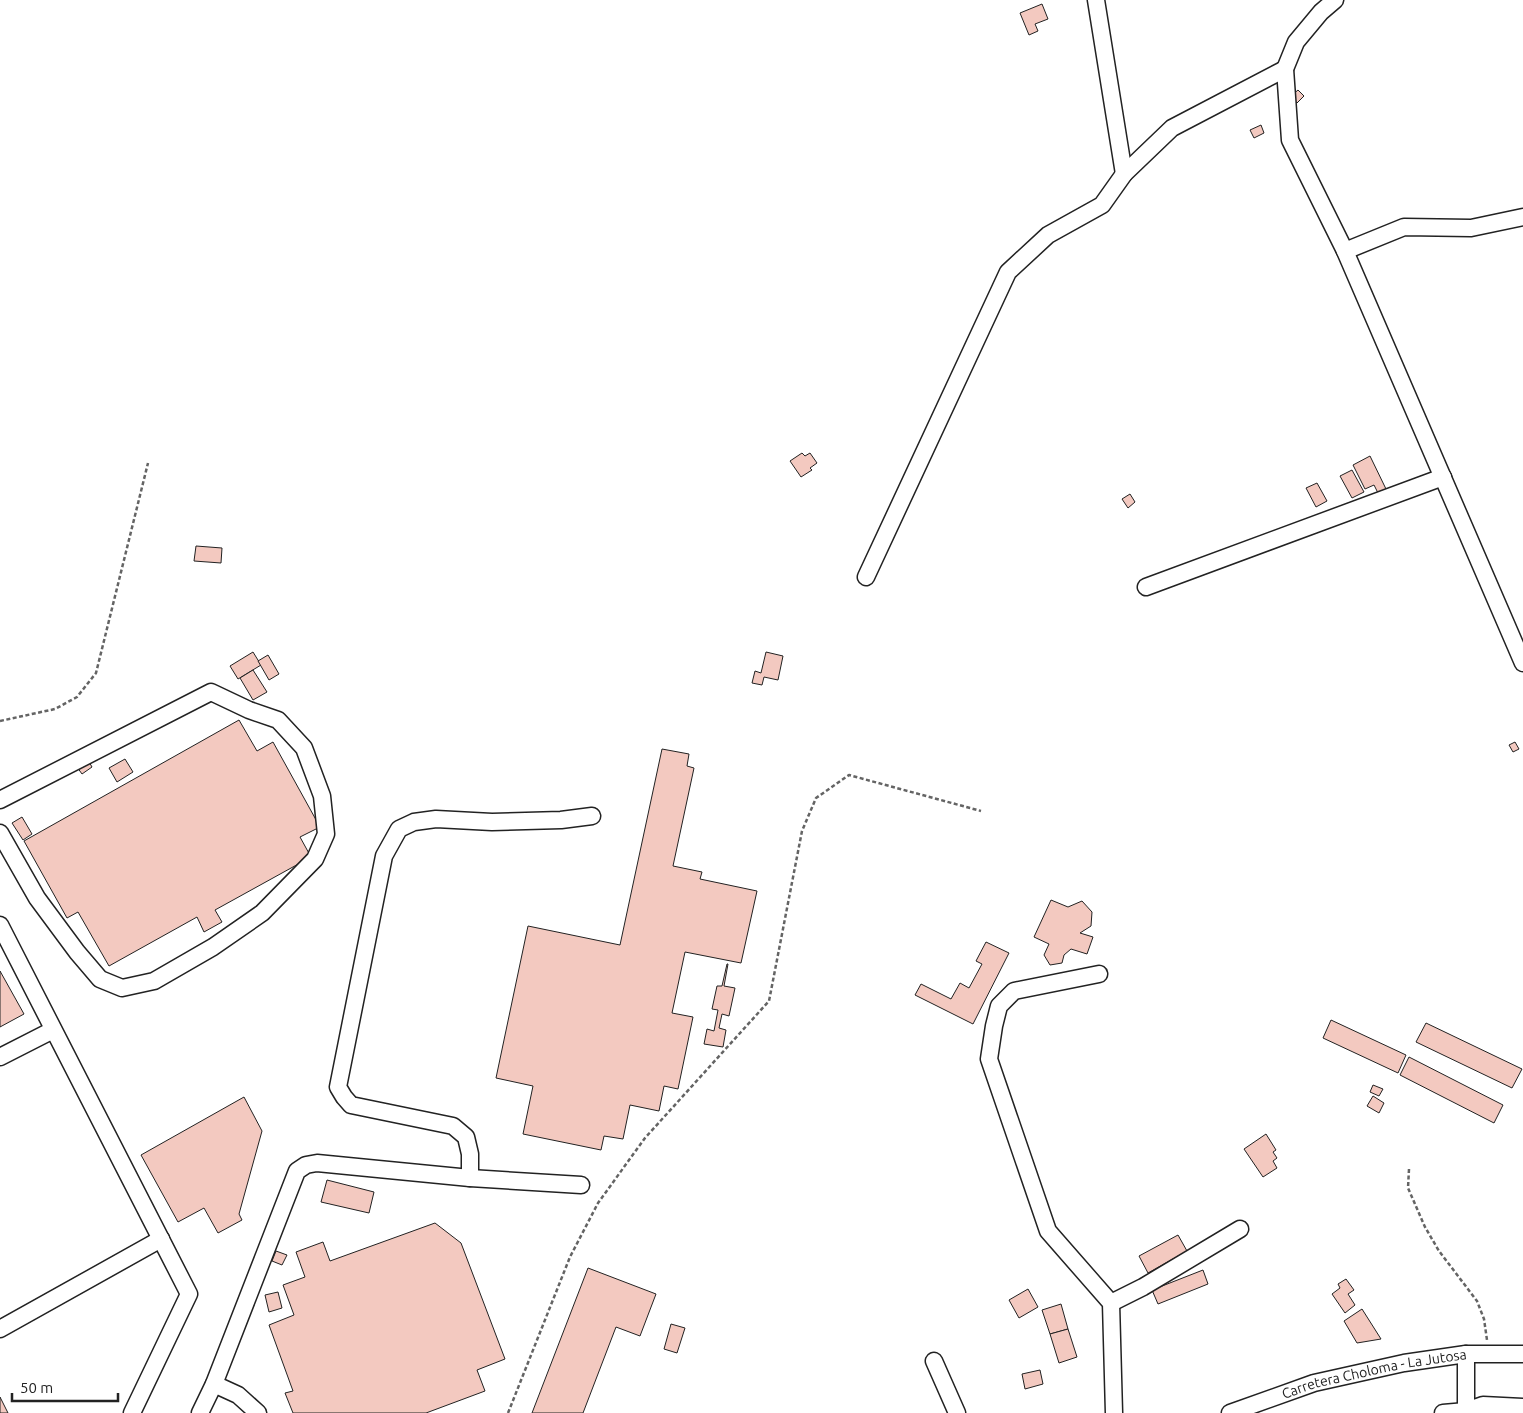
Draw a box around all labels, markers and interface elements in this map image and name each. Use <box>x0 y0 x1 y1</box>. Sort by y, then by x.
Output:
street label: Carretera Choloma - La Jutosa <box>1280 1346 1468 1402</box>
scale bar <box>12 1370 119 1402</box>
text: 50 m <box>20 1379 53 1396</box>

